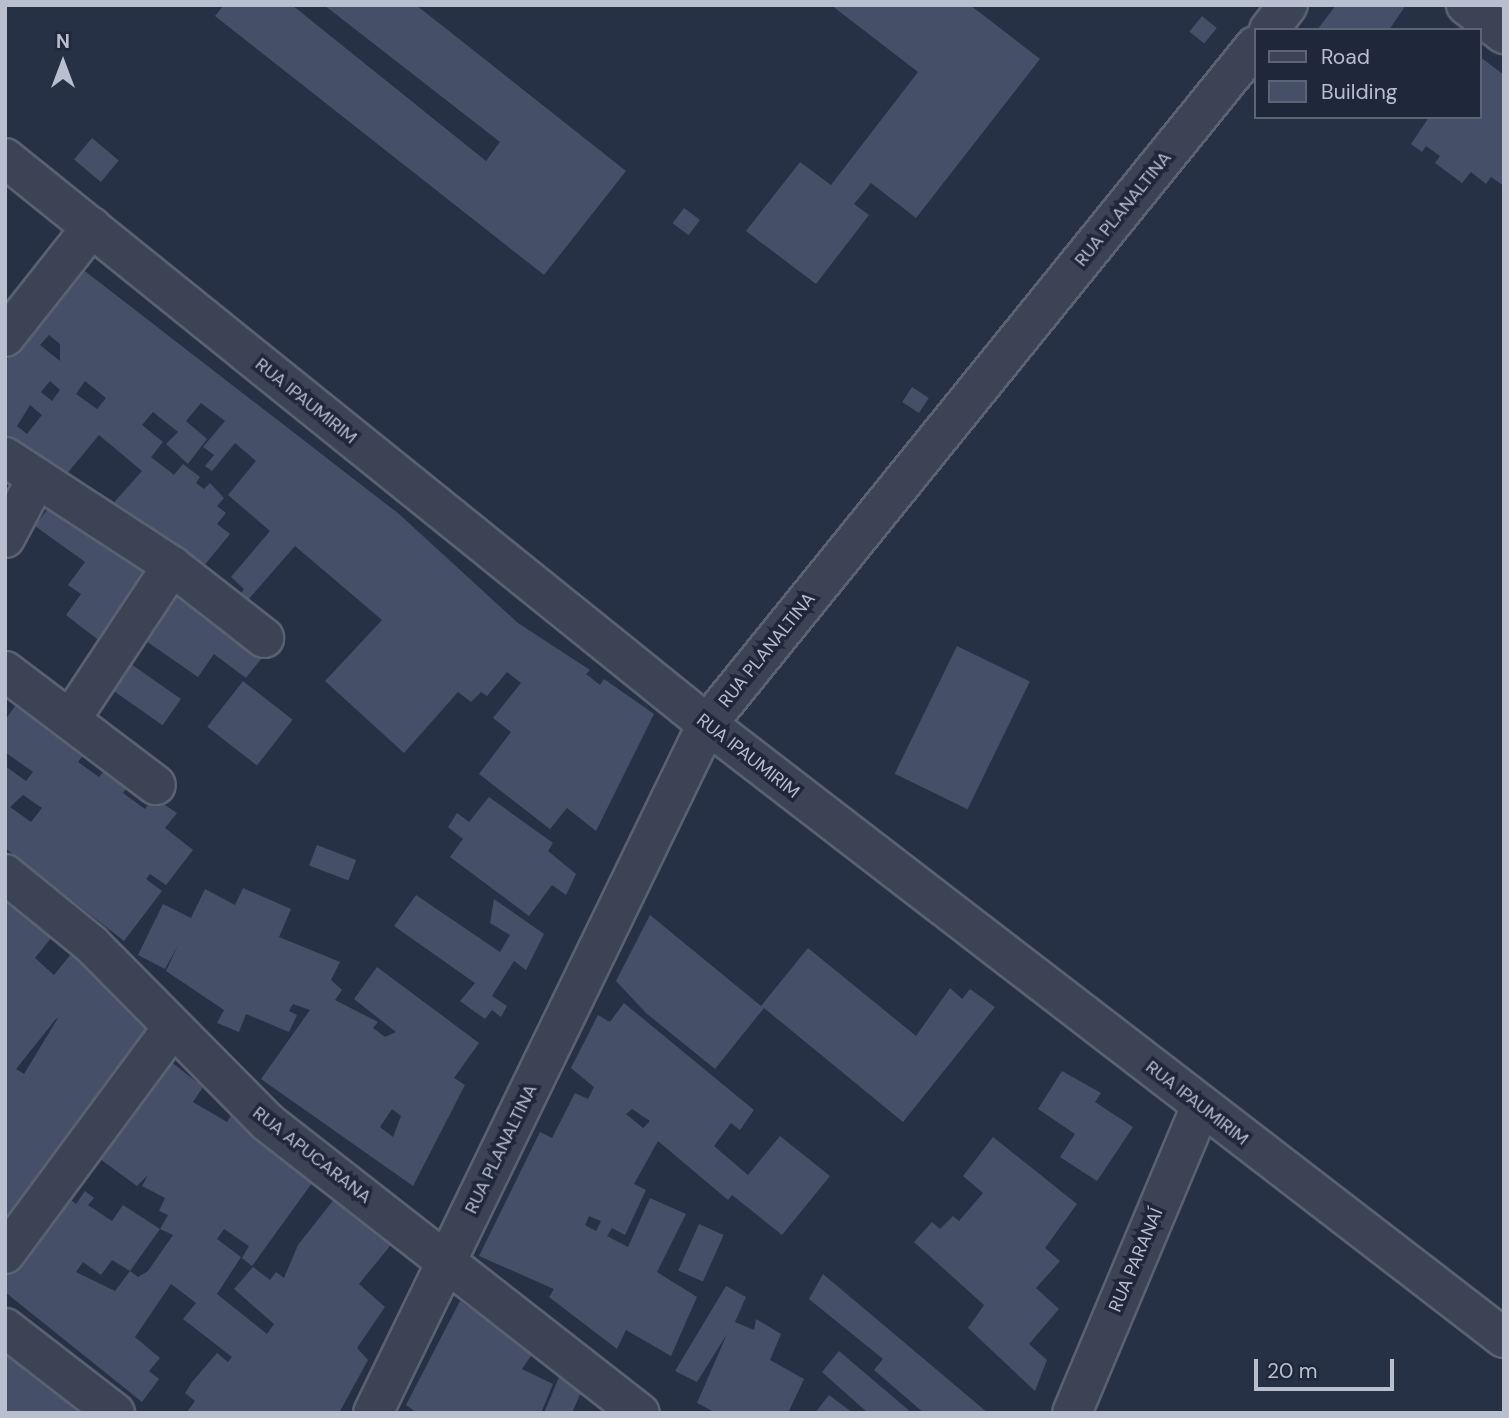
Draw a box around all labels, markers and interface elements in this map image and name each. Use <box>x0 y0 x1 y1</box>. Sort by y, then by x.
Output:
north arrow <box>28 28 98 98</box>
legend <box>1254 28 1481 119</box>
text: N <box>56 29 70 54</box>
text: Road <box>1321 43 1370 71</box>
text: Building <box>1321 78 1397 106</box>
street label: RUA PLANALTINA <box>1070 147 1176 271</box>
street label: RUA IPAUMIRIM <box>251 353 361 449</box>
street label: RUA PLANALTINA <box>714 588 820 712</box>
street label: RUA IPAUMIRIM <box>692 709 804 803</box>
street label: RUA IPAUMIRIM <box>1141 1056 1253 1150</box>
street label: RUA PLANALTINA <box>460 1081 542 1217</box>
street label: RUA APUCARANA <box>248 1102 376 1208</box>
street label: RUA PARANAÍ <box>1104 1205 1168 1315</box>
scale bar <box>1257 1344 1397 1388</box>
text: 20 m <box>1267 1357 1318 1385</box>

